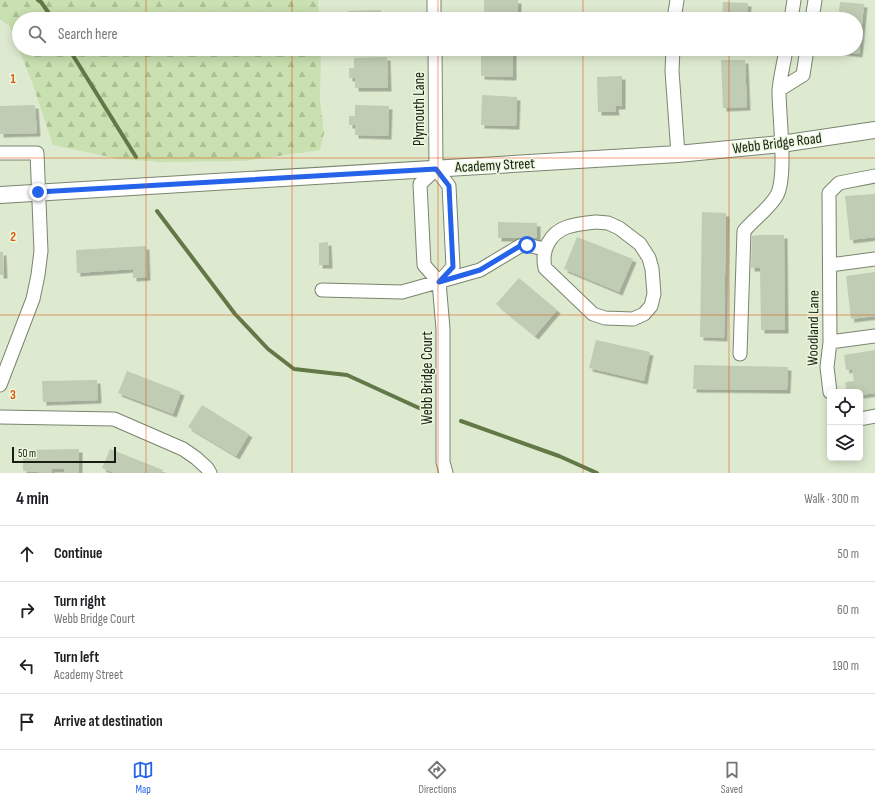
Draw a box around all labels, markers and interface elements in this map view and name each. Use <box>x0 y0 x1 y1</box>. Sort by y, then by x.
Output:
search box <box>12 12 863 56</box>
icon: search <box>26 23 48 45</box>
text: Search here <box>58 25 118 44</box>
text: 1 <box>10 71 16 87</box>
street label: Plymouth Lane <box>410 72 429 146</box>
street label: Webb Bridge Road <box>731 129 823 158</box>
street label: Academy Street <box>454 154 536 177</box>
route end <box>29 183 47 201</box>
text: 2 <box>10 229 16 245</box>
route start <box>518 236 536 254</box>
street label: Woodland Lane <box>803 290 824 366</box>
street label: Webb Bridge Court <box>418 331 437 425</box>
text: 3 <box>10 387 16 403</box>
map controls <box>827 389 863 461</box>
button: locate <box>827 389 863 425</box>
button: layers <box>827 425 863 461</box>
scale bar <box>12 445 116 464</box>
text: 50 m <box>18 447 36 460</box>
text: 4 min <box>16 489 49 509</box>
text: Walk · 300 m <box>804 491 859 507</box>
icon: ahead <box>16 543 38 565</box>
text: Continue <box>54 544 103 563</box>
text: 50 m <box>838 546 859 562</box>
text: Turn right <box>54 592 106 611</box>
icon: right <box>16 599 38 621</box>
text: 60 m <box>837 602 859 618</box>
text: Webb Bridge Court <box>54 611 135 627</box>
text: Turn left <box>54 648 99 667</box>
icon: left <box>16 655 38 677</box>
text: 190 m <box>832 658 859 674</box>
text: Academy Street <box>54 667 123 683</box>
icon: arrive <box>16 711 38 733</box>
text: Arrive at destination <box>54 712 163 731</box>
tab: Map <box>132 759 154 796</box>
tab: Directions <box>419 759 456 796</box>
tab: Saved <box>721 759 743 796</box>

